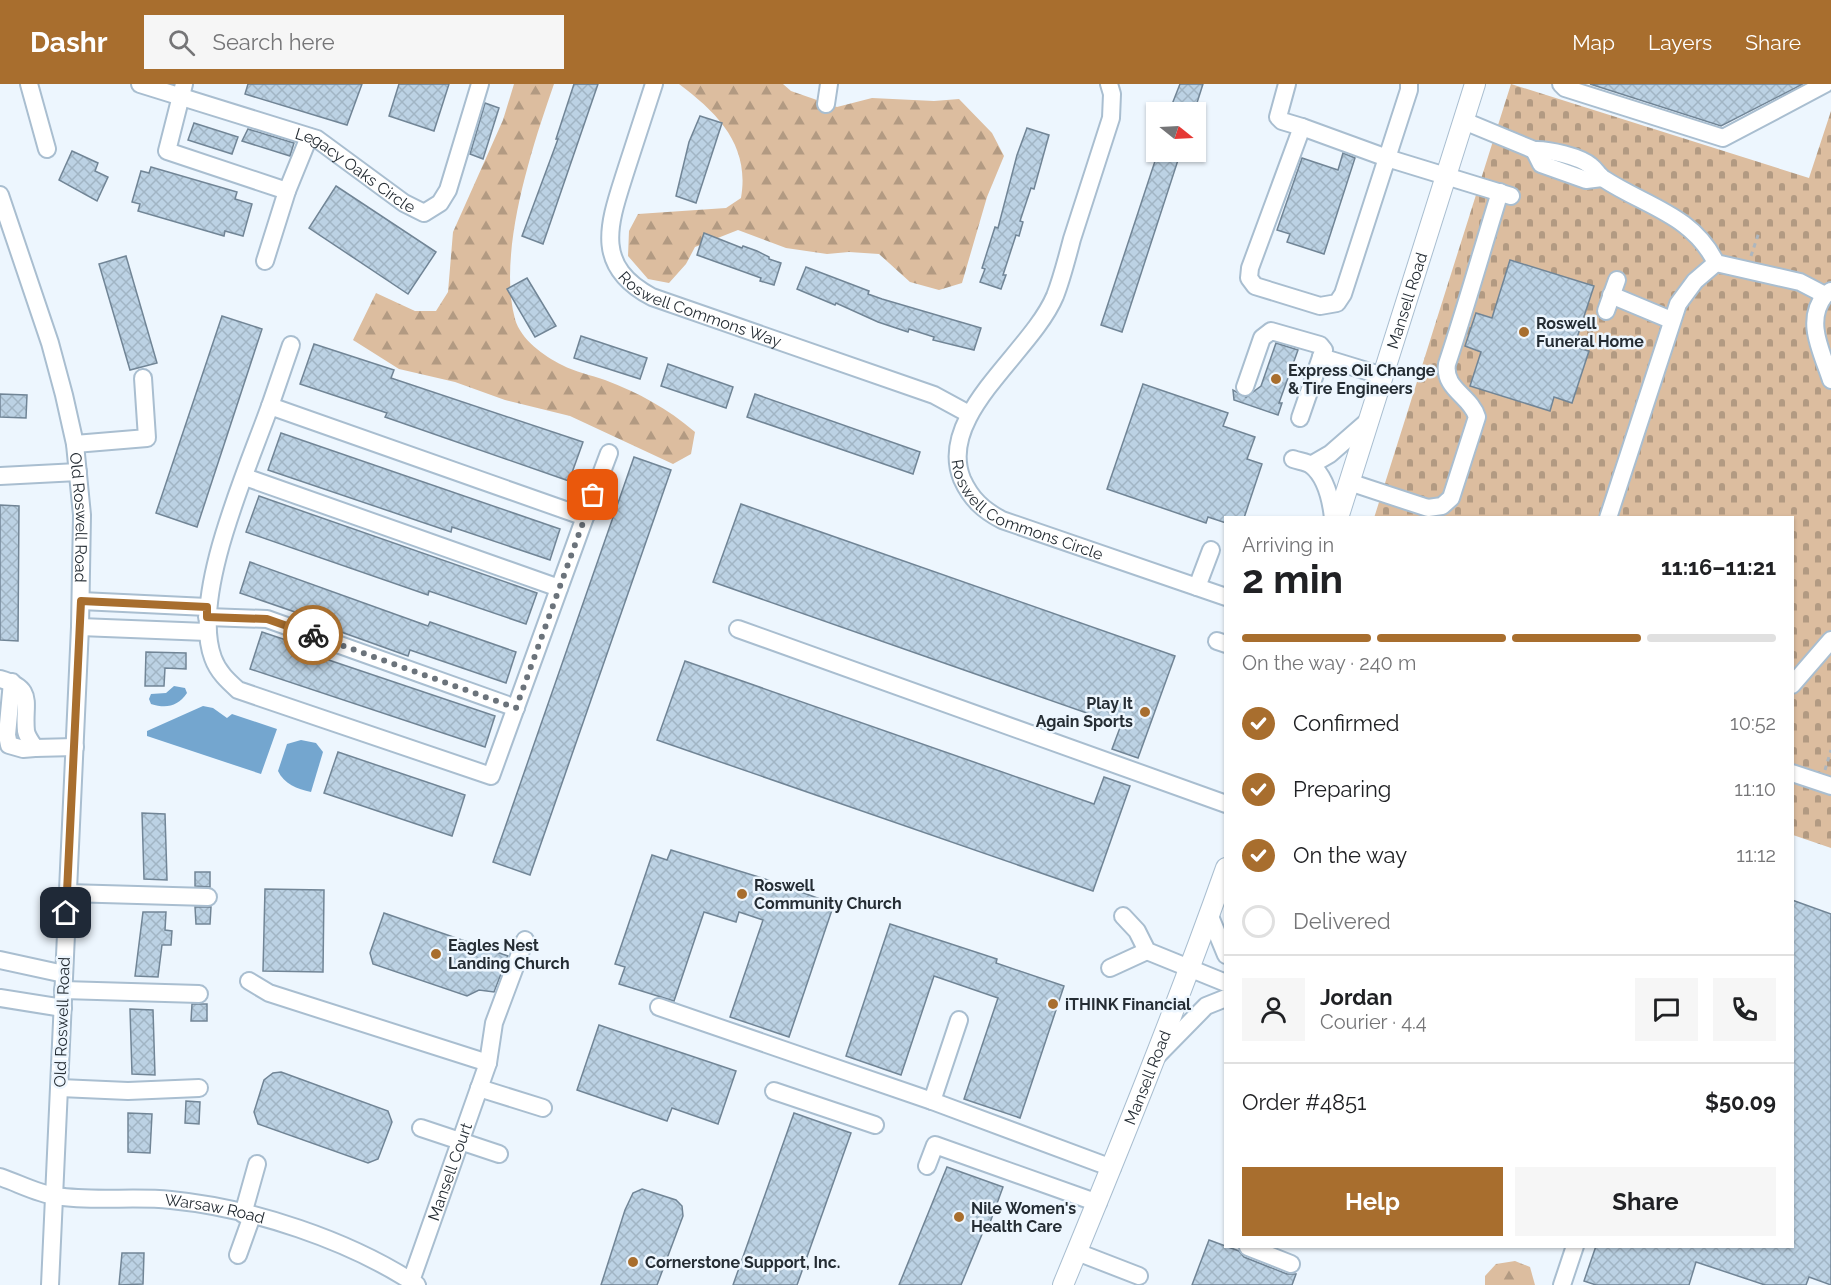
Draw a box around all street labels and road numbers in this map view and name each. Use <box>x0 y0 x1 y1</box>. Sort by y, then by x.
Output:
street label: Legacy Oaks Circle <box>293 123 418 217</box>
street label: Mansell Road <box>1383 250 1431 351</box>
street label: Roswell Commons Way <box>615 267 784 351</box>
street label: Old Roswell Road <box>66 451 92 583</box>
street label: Roswell Commons Circle <box>948 458 1106 564</box>
street label: Old Roswell Road <box>50 956 74 1088</box>
street label: Mansell Road <box>1120 1027 1174 1127</box>
street label: Mansell Court <box>424 1120 476 1223</box>
street label: Warsaw Road <box>164 1190 267 1227</box>

